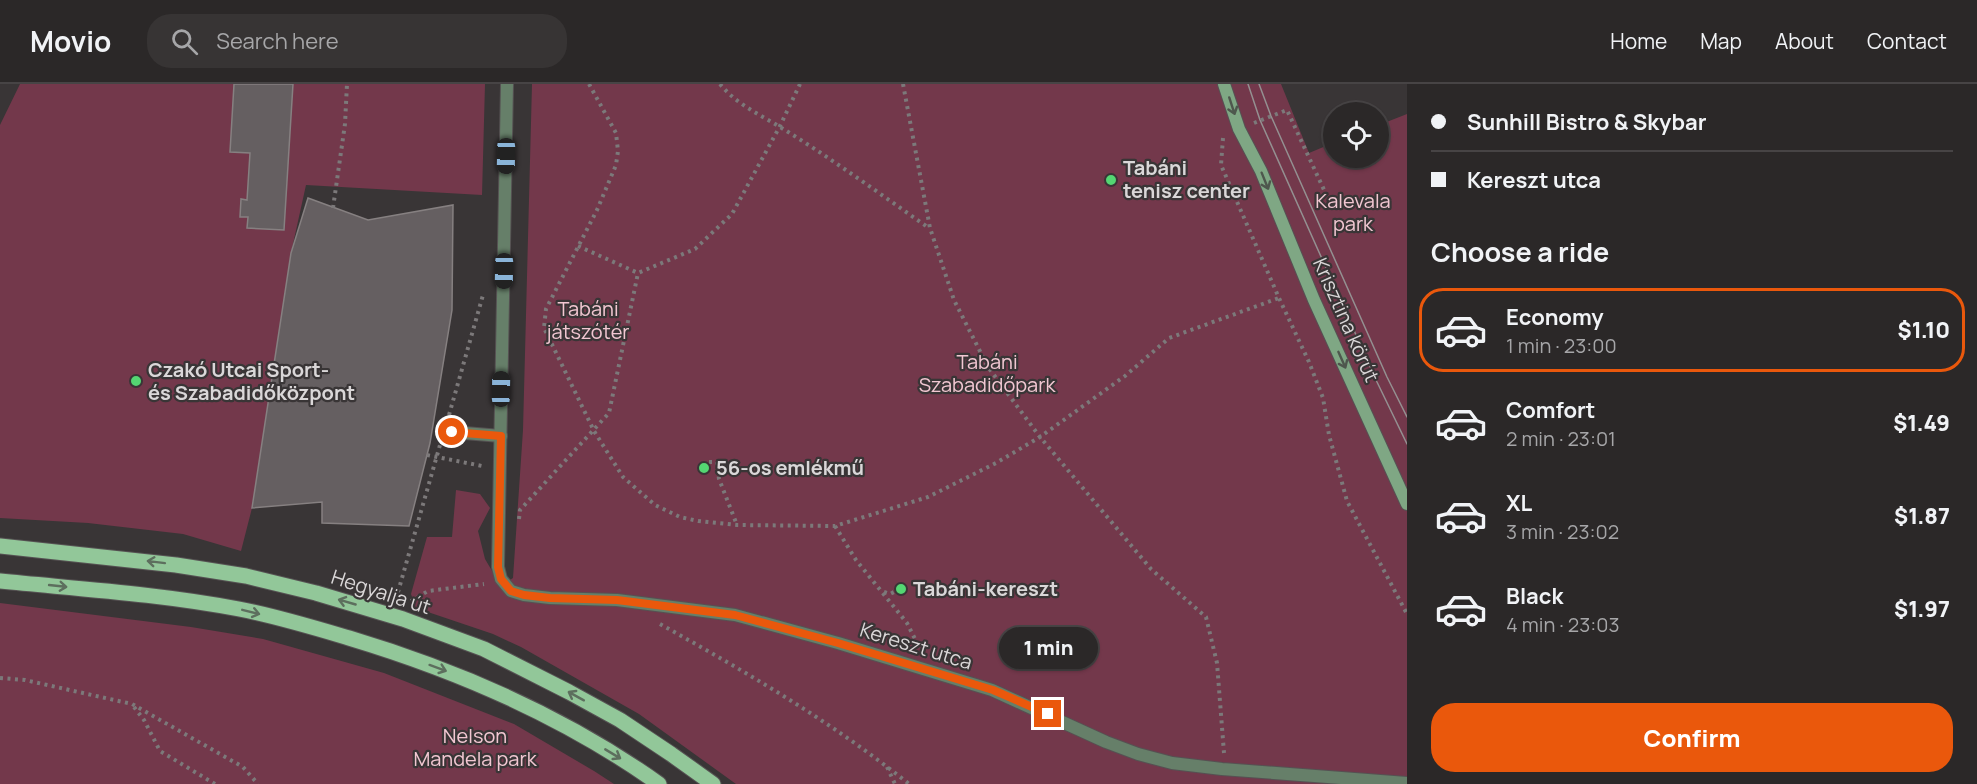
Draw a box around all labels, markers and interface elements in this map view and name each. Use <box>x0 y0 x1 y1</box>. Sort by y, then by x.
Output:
search box <box>147 14 567 68</box>
text: Movio <box>30 22 111 60</box>
icon: search <box>168 25 201 58</box>
text: Search here <box>216 26 339 56</box>
text: Home <box>1610 27 1667 55</box>
text: Map <box>1700 27 1742 55</box>
text: About <box>1775 27 1834 55</box>
text: Contact <box>1867 27 1947 55</box>
one-way arrow <box>1227 96 1238 115</box>
map controls <box>1323 102 1389 168</box>
button: locate <box>1323 102 1389 168</box>
text: Sunhill Bistro & Skybar <box>1467 107 1706 137</box>
car <box>497 138 515 174</box>
place label: Tabáni tenisz center <box>1123 154 1250 204</box>
text: Kereszt utca <box>1467 165 1601 195</box>
one-way arrow <box>1260 171 1271 190</box>
marker: Tabáni tenisz center <box>1104 173 1118 187</box>
park label: Kalevala park <box>1315 187 1391 237</box>
text: Choose a ride <box>1431 233 1609 270</box>
car <box>495 253 513 289</box>
street label: Krisztina körút <box>1307 253 1386 386</box>
park label: Tabáni játszótér <box>545 295 630 345</box>
text: Economy <box>1506 302 1604 332</box>
icon: car <box>1434 303 1488 357</box>
text: $1.10 <box>1898 315 1950 345</box>
text: 1 min · 23:00 <box>1506 332 1617 359</box>
park label: Tabáni Szabadidőpark <box>919 348 1056 398</box>
one-way arrow <box>1336 351 1348 369</box>
place label: Czakó Utcai Sport- és Szabadidőközpont <box>148 356 355 406</box>
car <box>492 371 510 407</box>
marker: Czakó Utcai Sport- és Szabadidőközpont <box>129 374 143 388</box>
text: Comfort <box>1506 395 1595 425</box>
icon: car <box>1434 396 1488 450</box>
text: $1.49 <box>1893 408 1950 438</box>
route start <box>438 418 465 445</box>
text: 2 min · 23:01 <box>1506 425 1616 452</box>
place label: 56-os emlékmű <box>716 454 864 481</box>
marker: 56-os emlékmű <box>697 461 711 475</box>
text: XL <box>1506 488 1532 518</box>
icon: car <box>1434 489 1488 543</box>
text: $1.87 <box>1894 501 1950 531</box>
text: 3 min · 23:02 <box>1506 518 1619 545</box>
one-way arrow <box>147 556 167 567</box>
street label: Hegyalja út <box>328 563 434 620</box>
place label: Tabáni-kereszt <box>913 575 1058 602</box>
one-way arrow <box>48 581 68 592</box>
text: Black <box>1506 581 1563 611</box>
marker: Tabáni-kereszt <box>894 582 908 596</box>
icon: car <box>1434 582 1488 636</box>
text: $1.97 <box>1894 594 1950 624</box>
one-way arrow <box>338 596 357 607</box>
one-way arrow <box>241 607 261 618</box>
text: 4 min · 23:03 <box>1506 611 1620 638</box>
street label: Kereszt utca <box>857 616 976 675</box>
callout: 1 min <box>998 627 1098 669</box>
text: 1 min <box>1023 634 1074 661</box>
one-way arrow <box>428 663 447 674</box>
one-way arrow <box>568 690 585 702</box>
route end <box>1034 700 1061 727</box>
button: Confirm <box>1431 703 1953 772</box>
park label: Nelson Mandela park <box>413 722 538 772</box>
one-way arrow <box>604 748 621 760</box>

